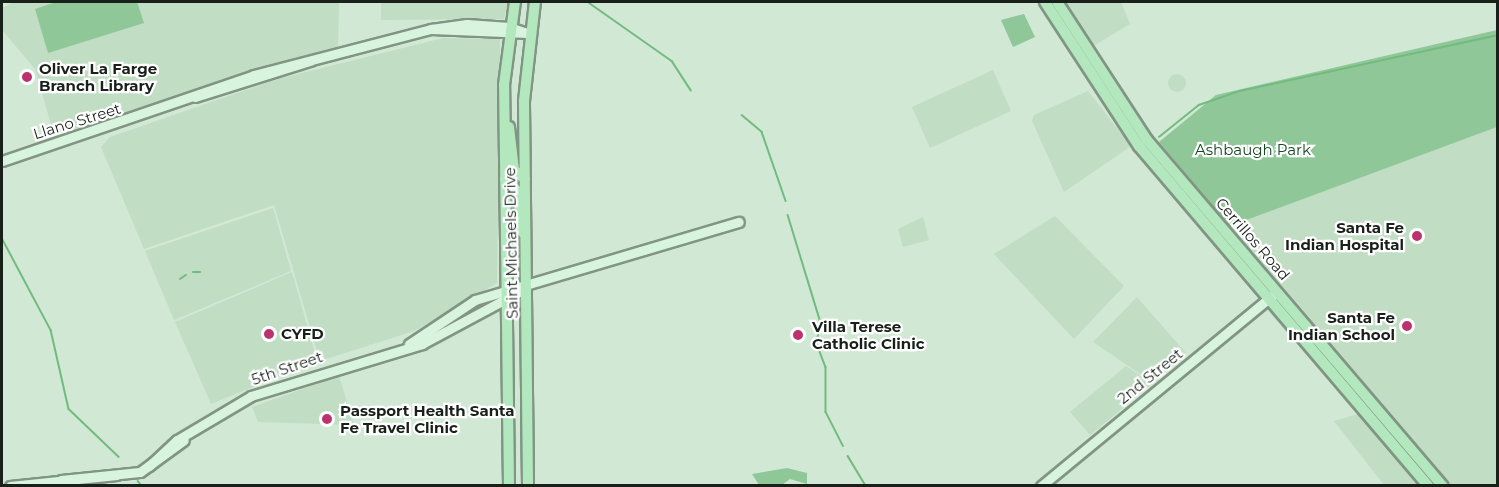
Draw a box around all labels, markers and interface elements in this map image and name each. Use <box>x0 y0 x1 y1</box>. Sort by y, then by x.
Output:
place label: Oliver La Farge Branch Library <box>39 59 157 94</box>
marker: Oliver La Farge Branch Library <box>20 70 34 84</box>
street label: Llano Street <box>31 99 123 143</box>
park label: Ashbaugh Park <box>1195 141 1311 159</box>
street label: Saint Michaels Drive <box>501 167 521 319</box>
street label: Cerrillos Road <box>1212 194 1294 284</box>
place label: Santa Fe Indian Hospital <box>1285 218 1404 253</box>
marker: Santa Fe Indian Hospital <box>1408 227 1426 245</box>
place label: Santa Fe Indian School <box>1288 308 1395 343</box>
place label: Villa Terese Catholic Clinic <box>812 317 925 352</box>
marker: Santa Fe Indian School <box>1400 319 1414 333</box>
place label: CYFD <box>281 325 324 343</box>
marker: Villa Terese Catholic Clinic <box>789 326 807 344</box>
marker: CYFD <box>262 327 276 341</box>
street label: 2nd Street <box>1114 344 1186 408</box>
street label: 5th Street <box>249 347 325 389</box>
place label: Passport Health Santa Fe Travel Clinic <box>340 401 515 436</box>
marker: Passport Health Santa Fe Travel Clinic <box>318 410 336 428</box>

